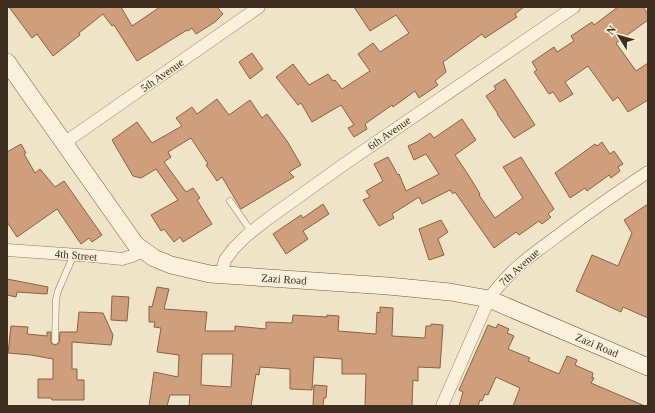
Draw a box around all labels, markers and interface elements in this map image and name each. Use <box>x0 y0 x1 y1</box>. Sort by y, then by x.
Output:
north arrow <box>599 16 639 56</box>
text: N <box>604 23 618 37</box>
street label: 5th Avenue <box>138 56 186 94</box>
street label: 6th Avenue <box>365 114 413 152</box>
street label: 7th Avenue <box>497 246 542 288</box>
street label: 4th Street <box>54 247 98 263</box>
street label: Zazi Road <box>261 271 308 287</box>
street label: Zazi Road <box>574 331 621 360</box>

